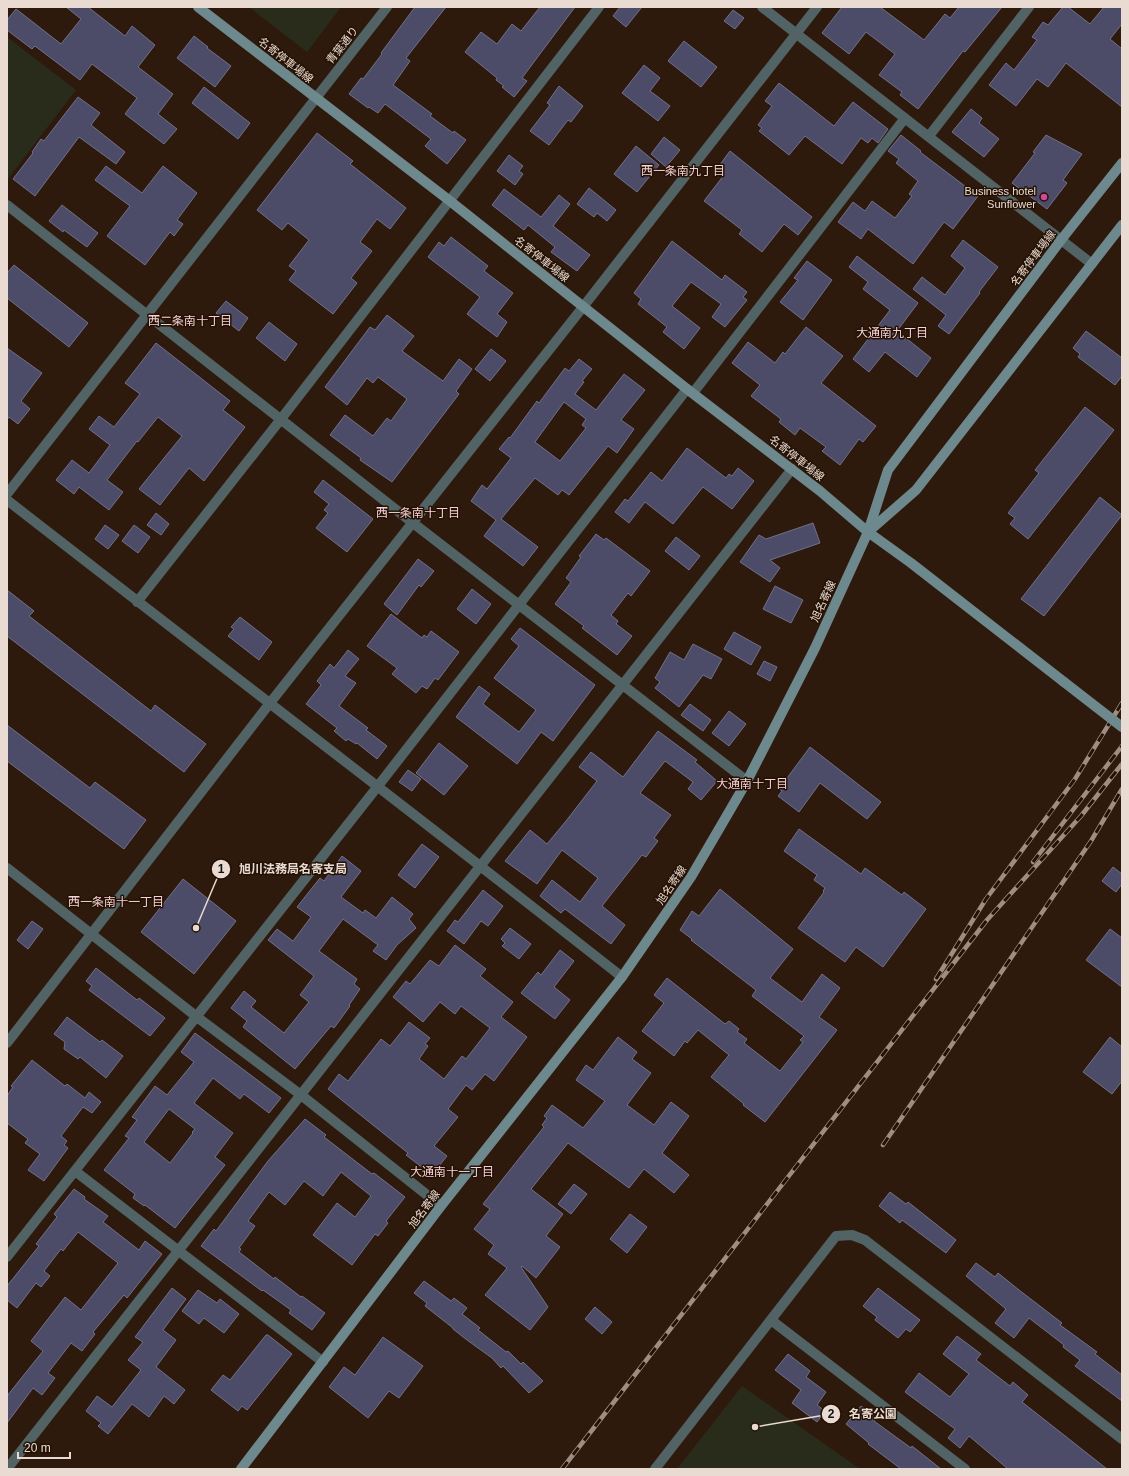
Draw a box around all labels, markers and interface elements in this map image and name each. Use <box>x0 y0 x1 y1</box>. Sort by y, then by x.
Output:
street label: 青葉通り <box>324 24 360 66</box>
street label: 名寄停車場線 <box>256 35 316 85</box>
district label: 西一条南九丁目 <box>641 164 725 178</box>
place label: Business hotel Sunflower <box>964 185 1036 210</box>
marker: Business hotel Sunflower <box>1039 192 1049 202</box>
street label: 名寄停車場線 <box>1008 228 1058 288</box>
street label: 名寄停車場線 <box>512 234 572 284</box>
district label: 西二条南十丁目 <box>148 314 232 328</box>
district label: 大通南九丁目 <box>856 326 928 340</box>
street label: 名寄停車場線 <box>767 433 827 483</box>
district label: 西一条南十丁目 <box>376 506 460 520</box>
street label: 旭名寄線 <box>808 579 838 623</box>
district label: 大通南十丁目 <box>716 777 788 791</box>
callout: 旭川法務局名寄支局 <box>211 857 355 881</box>
text: 1 <box>218 862 225 876</box>
text: 旭川法務局名寄支局 <box>239 862 347 876</box>
street label: 旭名寄線 <box>654 863 688 907</box>
district label: 西一条南十一丁目 <box>68 895 164 909</box>
district label: 大通南十一丁目 <box>410 1165 494 1179</box>
street label: 旭名寄線 <box>406 1188 442 1230</box>
callout: 名寄公園 <box>821 1402 905 1426</box>
text: 2 <box>828 1407 835 1421</box>
text: 名寄公園 <box>849 1407 897 1421</box>
scale bar <box>18 1434 70 1460</box>
text: 20 m <box>24 1441 51 1455</box>

